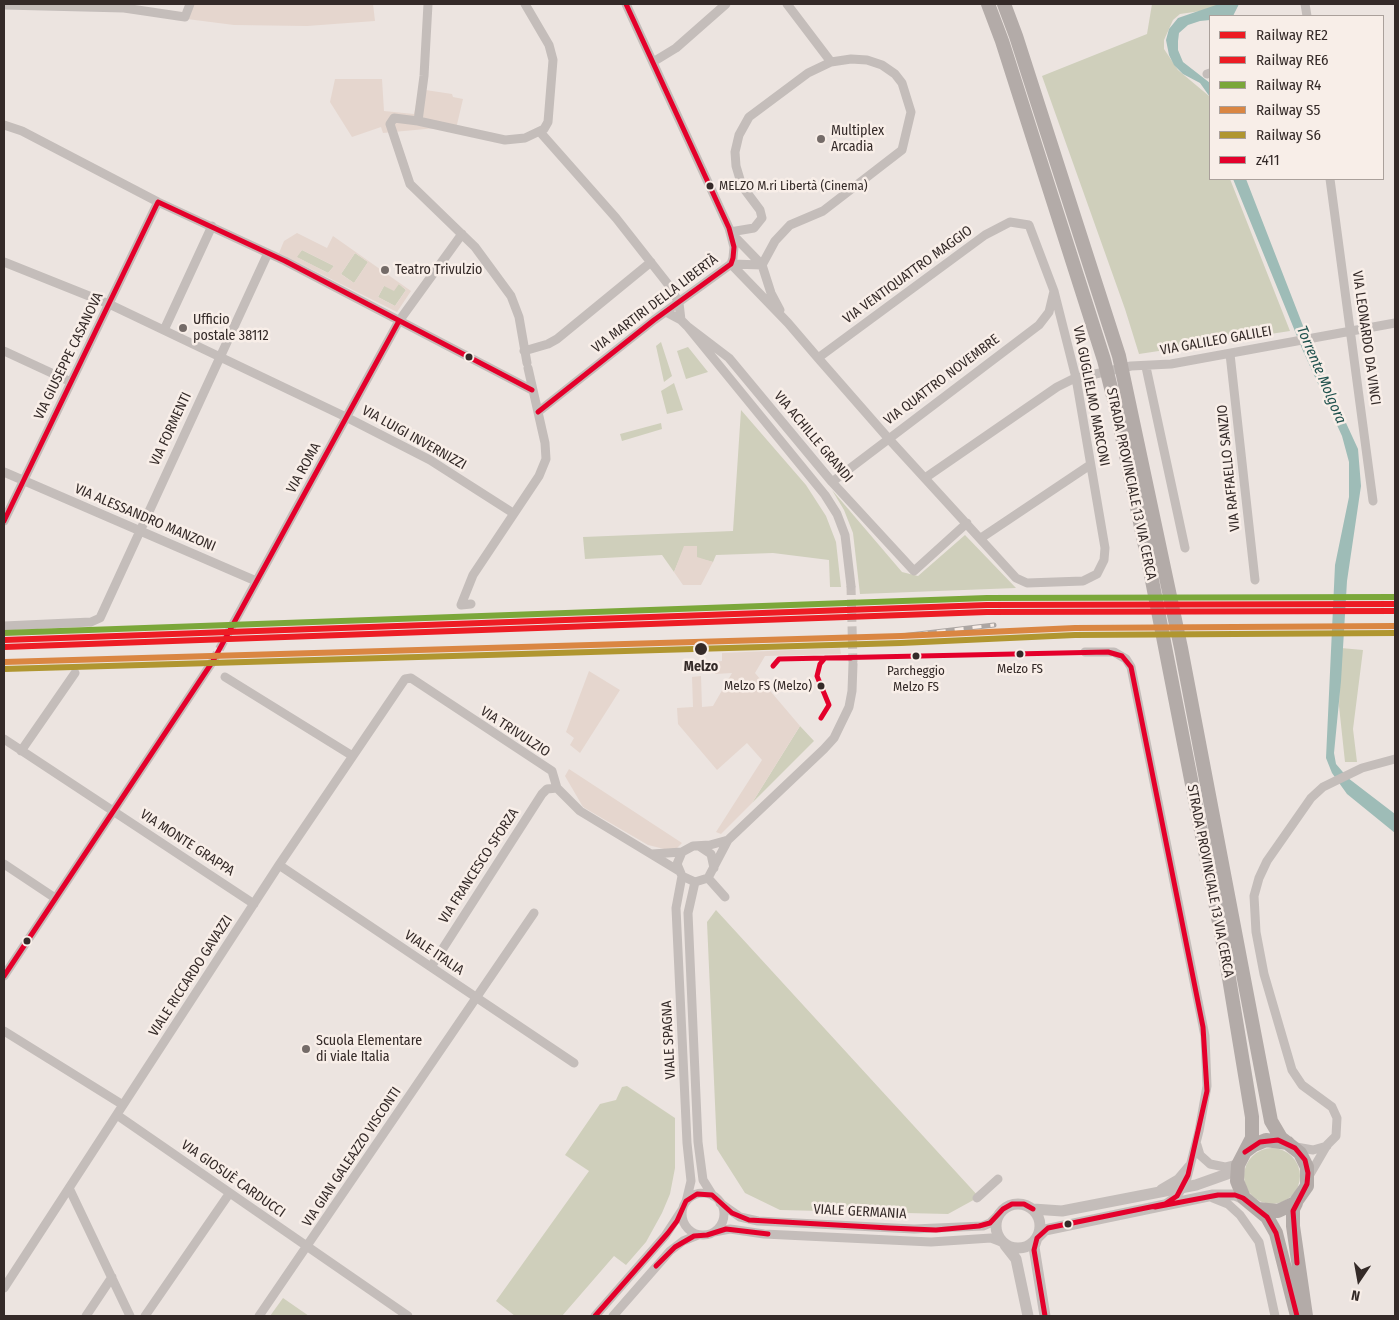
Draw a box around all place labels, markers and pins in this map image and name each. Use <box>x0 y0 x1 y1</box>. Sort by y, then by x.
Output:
place label: Multiplex Arcadia <box>831 123 884 156</box>
marker: Multiplex Arcadia <box>815 133 827 145</box>
place label: MELZO M.ri Libertà (Cinema) <box>719 178 868 194</box>
marker: MELZO M.ri Libertà (Cinema) <box>705 181 715 191</box>
place label: Teatro Trivulzio <box>395 262 482 278</box>
marker: Teatro Trivulzio <box>379 264 391 276</box>
place label: Ufficio postale 38112 <box>193 312 269 344</box>
marker: Ufficio postale 38112 <box>177 322 189 334</box>
unlabelled marker <box>464 352 474 362</box>
marker: Melzo <box>693 641 709 657</box>
marker: Melzo FS <box>1015 649 1025 659</box>
marker: Parcheggio Melzo FS <box>911 651 921 661</box>
place label: Melzo <box>684 659 718 675</box>
place label: Melzo FS <box>997 661 1043 677</box>
place label: Parcheggio Melzo FS <box>887 663 945 694</box>
place label: Melzo FS (Melzo) <box>724 678 812 694</box>
marker: Melzo FS (Melzo) <box>816 681 826 691</box>
unlabelled marker <box>22 936 32 946</box>
place label: Scuola Elementare di viale Italia <box>316 1033 422 1066</box>
marker: Scuola Elementare di viale Italia <box>300 1043 312 1055</box>
unlabelled marker <box>1063 1219 1073 1229</box>

